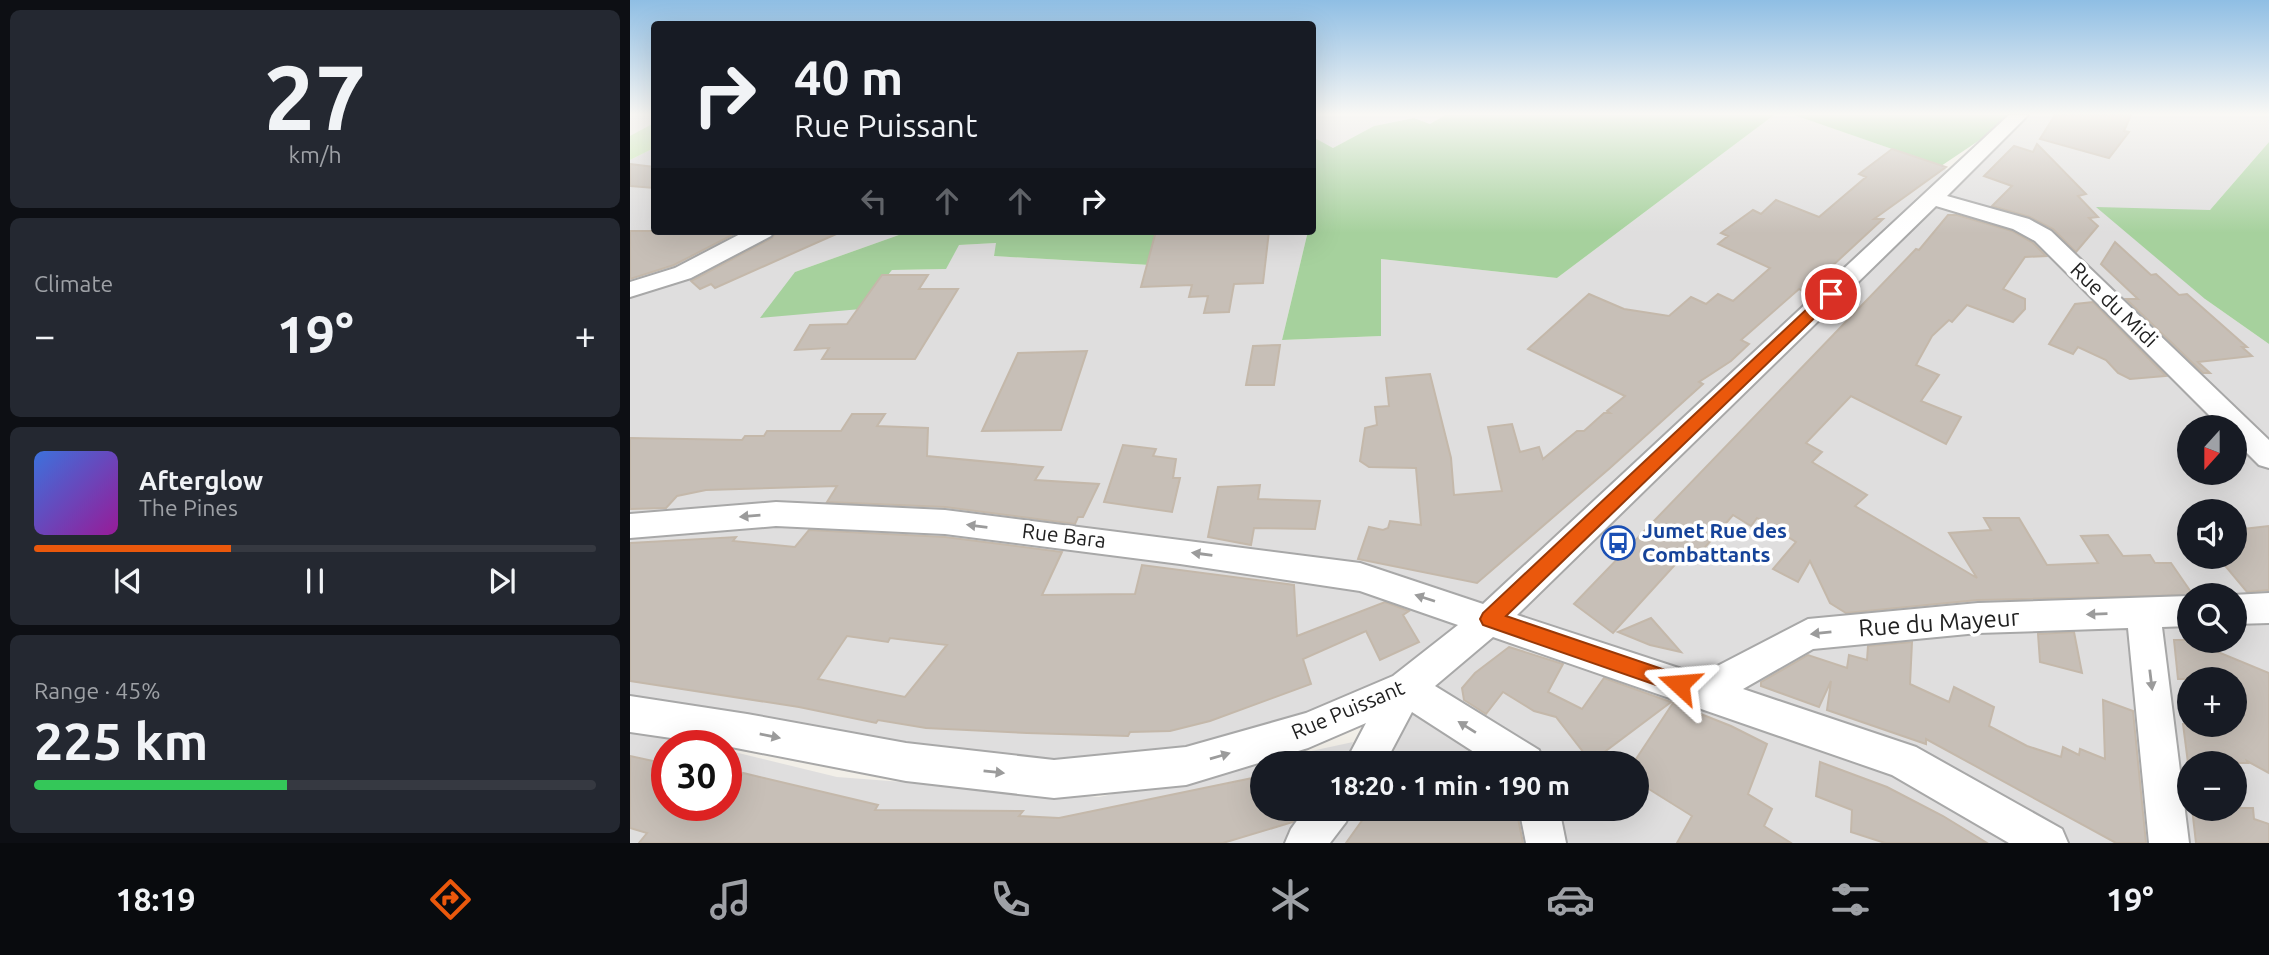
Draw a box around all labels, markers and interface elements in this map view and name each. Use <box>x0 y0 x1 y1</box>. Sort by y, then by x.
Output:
text: 27 <box>264 45 366 147</box>
icon: right <box>679 49 770 140</box>
text: 40 m <box>794 49 903 104</box>
text: Rue Puissant <box>794 107 977 143</box>
text: km/h <box>288 142 342 167</box>
icon: left <box>855 182 893 220</box>
icon: ahead <box>928 182 966 220</box>
icon: ahead <box>1001 182 1039 220</box>
icon: right <box>1074 182 1112 220</box>
street label: Rue du Midi <box>2066 257 2163 352</box>
pin <box>1801 264 1861 324</box>
text: Climate <box>34 271 113 296</box>
icon: arrive <box>1812 275 1850 313</box>
text: 19° <box>276 305 354 363</box>
text: − <box>34 314 55 356</box>
text: + <box>575 314 596 356</box>
north arrow <box>2177 415 2247 485</box>
map controls <box>2177 415 2247 821</box>
text: Afterglow <box>139 466 263 495</box>
text: The Pines <box>139 495 238 520</box>
button: sound <box>2177 499 2247 569</box>
one-way arrow <box>739 511 761 522</box>
street label: Rue Bara <box>1021 518 1107 552</box>
place label: Jumet Rue des Combattants <box>1642 518 1787 566</box>
one-way arrow <box>966 520 988 531</box>
bus stop icon: Jumet Rue des Combattants <box>1599 524 1637 562</box>
one-way arrow <box>1191 548 1213 559</box>
icon: previous <box>109 562 147 600</box>
icon: pause <box>296 562 334 600</box>
icon: next <box>483 562 521 600</box>
button: search <box>2177 583 2247 653</box>
one-way arrow <box>1414 592 1435 602</box>
street label: Rue du Mayeur <box>1858 603 2020 642</box>
one-way arrow <box>2085 608 2107 619</box>
one-way arrow <box>1810 628 1832 639</box>
position arrow <box>1642 647 1716 721</box>
button: + <box>2177 667 2247 737</box>
one-way arrow <box>2146 669 2157 691</box>
street label: Rue Puissant <box>1288 675 1408 744</box>
text: Range · 45% <box>34 678 161 703</box>
text: 225 km <box>34 712 208 770</box>
one-way arrow <box>1458 720 1477 733</box>
speed limit sign: 30 <box>651 730 742 821</box>
one-way arrow <box>759 731 781 742</box>
one-way arrow <box>1209 751 1230 761</box>
button: − <box>2177 751 2247 821</box>
one-way arrow <box>984 767 1006 778</box>
text: 18:20 · 1 min · 190 m <box>1329 771 1570 800</box>
icon: directions <box>426 875 475 924</box>
icon: music <box>706 875 755 924</box>
icon: phone <box>986 875 1035 924</box>
icon: climate <box>1266 875 1315 924</box>
icon: car <box>1546 875 1595 924</box>
icon: filters <box>1826 875 1875 924</box>
text: 18:19 <box>115 881 196 917</box>
text: 19° <box>2106 881 2154 917</box>

